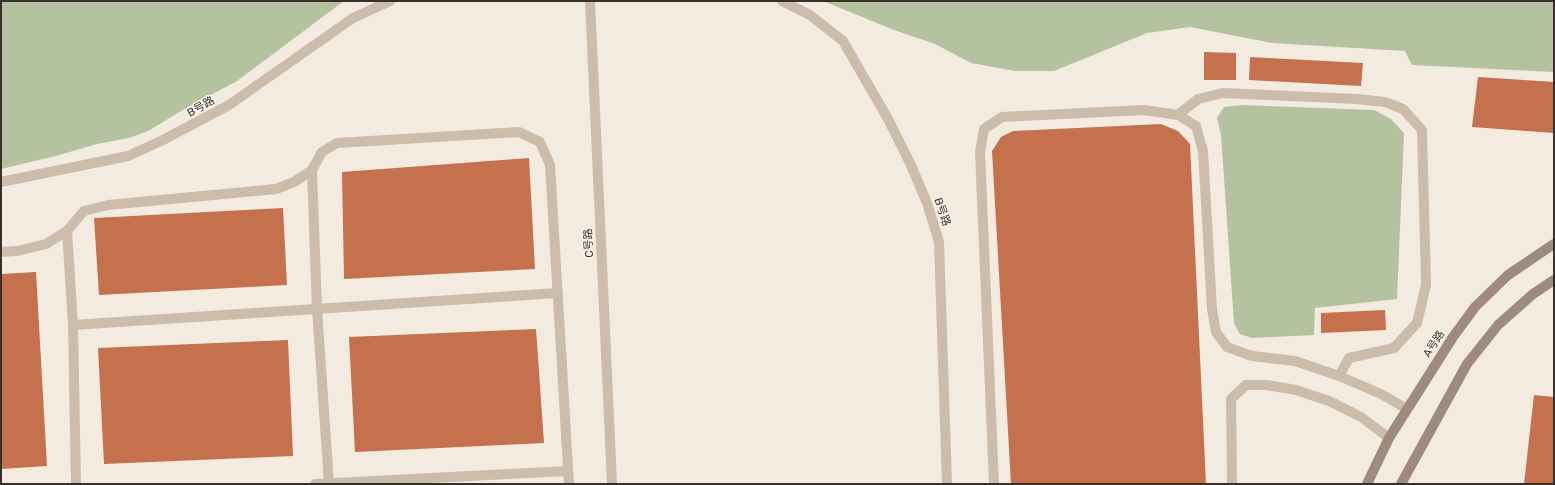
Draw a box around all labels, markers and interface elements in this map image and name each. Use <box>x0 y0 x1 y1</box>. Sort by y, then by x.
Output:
street label: B号路 <box>185 94 217 120</box>
street label: B号路 <box>931 196 953 228</box>
street label: C号路 <box>582 228 596 258</box>
street label: A号路 <box>1420 328 1448 360</box>

